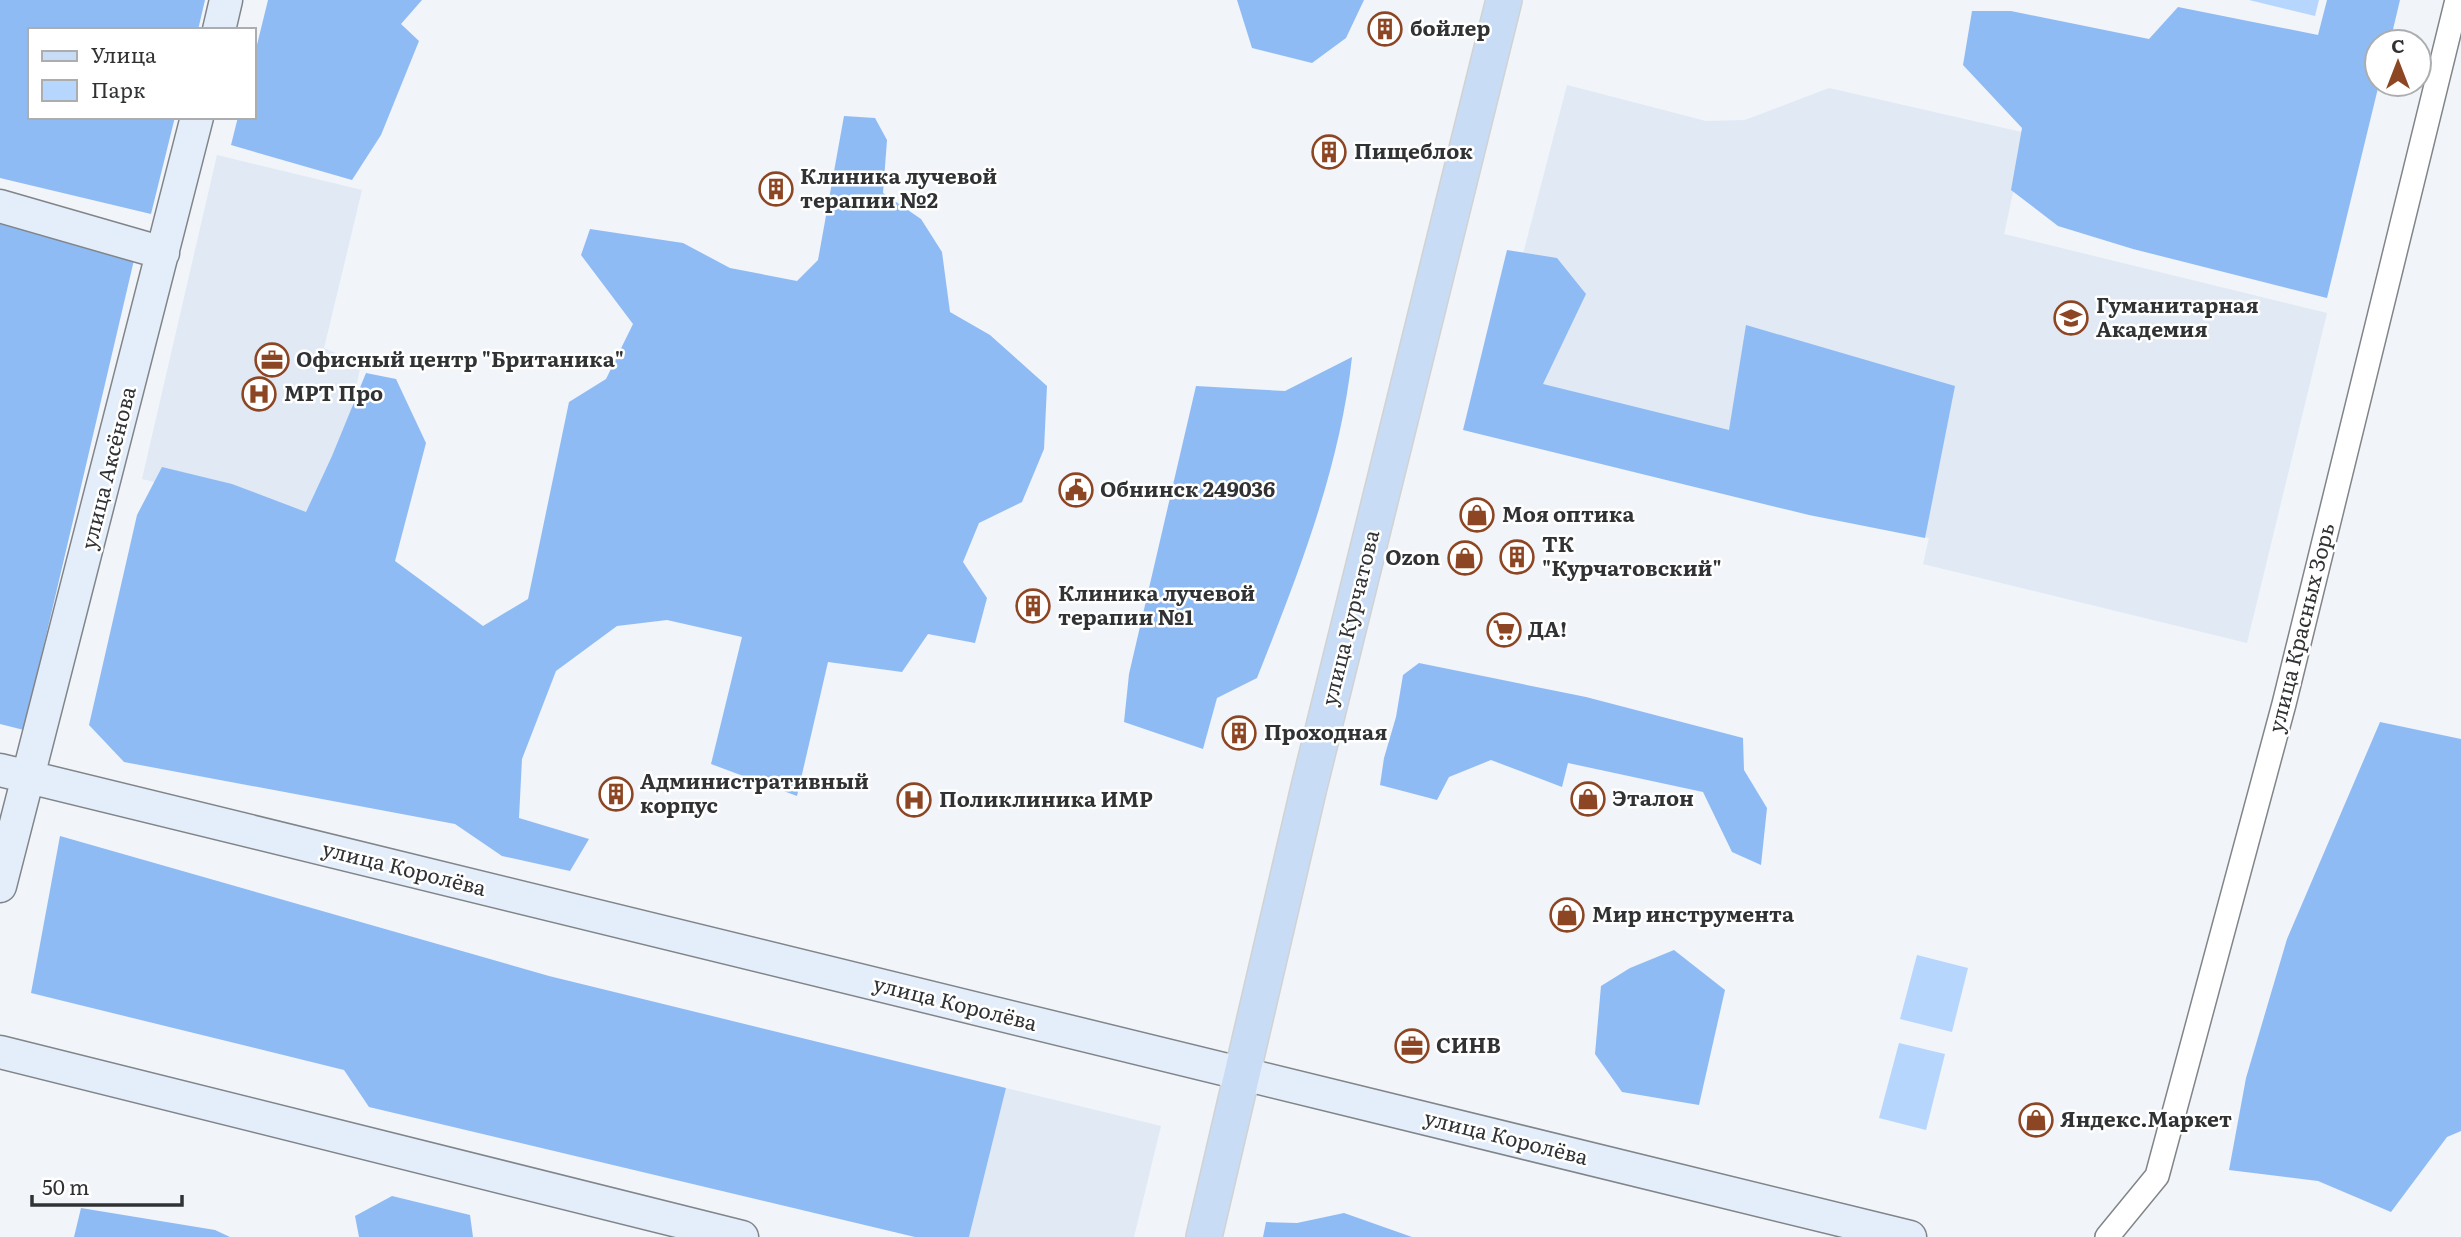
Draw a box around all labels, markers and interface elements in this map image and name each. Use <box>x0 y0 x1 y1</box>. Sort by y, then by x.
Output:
building icon: бойлер <box>1366 10 1404 48</box>
place label: бойлер <box>1410 11 1490 42</box>
legend <box>28 28 256 119</box>
north arrow <box>2363 28 2433 98</box>
text: С <box>2391 31 2405 59</box>
text: Улица <box>91 38 157 69</box>
text: Парк <box>91 73 146 104</box>
building icon: Пищеблок <box>1310 133 1348 171</box>
place label: Пищеблок <box>1354 134 1473 165</box>
place label: Клиника лучевой терапии №2 <box>800 159 997 214</box>
building icon: Клиника лучевой терапии №2 <box>757 170 795 208</box>
place label: Гуманитарная Академия <box>2096 288 2259 343</box>
school or university icon: Гуманитарная Академия <box>2052 299 2090 337</box>
office icon: Офисный центр "Британика" <box>253 341 291 379</box>
place label: Офисный центр "Британика" <box>296 342 624 373</box>
hospital icon: МРТ Про <box>240 375 278 413</box>
place label: МРТ Про <box>284 376 383 407</box>
street label: улица Аксёнова <box>71 382 142 552</box>
public building icon: Обнинск 249036 <box>1057 471 1095 509</box>
place label: Обнинск 249036 <box>1100 472 1275 503</box>
shop icon: Моя оптика <box>1458 496 1496 534</box>
place label: Моя оптика <box>1502 497 1635 528</box>
street label: улица Красных Зорь <box>2259 519 2341 735</box>
street label: улица Курчатова <box>1312 526 1386 708</box>
place label: ТК "Курчатовский" <box>1542 527 1722 582</box>
building icon: ТК "Курчатовский" <box>1498 538 1536 576</box>
shop icon: Ozon <box>1446 539 1484 577</box>
place label: Ozon <box>1385 540 1440 571</box>
place label: Клиника лучевой терапии №1 <box>1058 576 1255 631</box>
building icon: Клиника лучевой терапии №1 <box>1014 587 1052 625</box>
supermarket icon: ДА! <box>1485 611 1523 649</box>
place label: ДА! <box>1528 612 1567 643</box>
building icon: Проходная <box>1220 714 1258 752</box>
place label: Проходная <box>1264 715 1387 746</box>
place label: Административный корпус <box>640 764 869 819</box>
building icon: Административный корпус <box>597 775 635 813</box>
shop icon: Эталон <box>1569 780 1607 818</box>
hospital icon: Поликлиника ИМР <box>895 781 933 819</box>
place label: Эталон <box>1612 781 1694 812</box>
place label: Поликлиника ИМР <box>939 782 1153 813</box>
street label: улица Королёва <box>319 831 491 902</box>
shop icon: Мир инструмента <box>1548 896 1586 934</box>
place label: Мир инструмента <box>1592 897 1795 928</box>
street label: улица Королёва <box>870 966 1042 1037</box>
office icon: СИНВ <box>1393 1027 1431 1065</box>
place label: СИНВ <box>1436 1028 1501 1059</box>
street label: улица Королёва <box>1421 1100 1593 1171</box>
shop icon: Яндекс.Маркет <box>2017 1101 2055 1139</box>
place label: Яндекс.Маркет <box>2060 1102 2232 1133</box>
scale bar <box>32 1164 182 1208</box>
text: 50 m <box>42 1170 89 1201</box>

